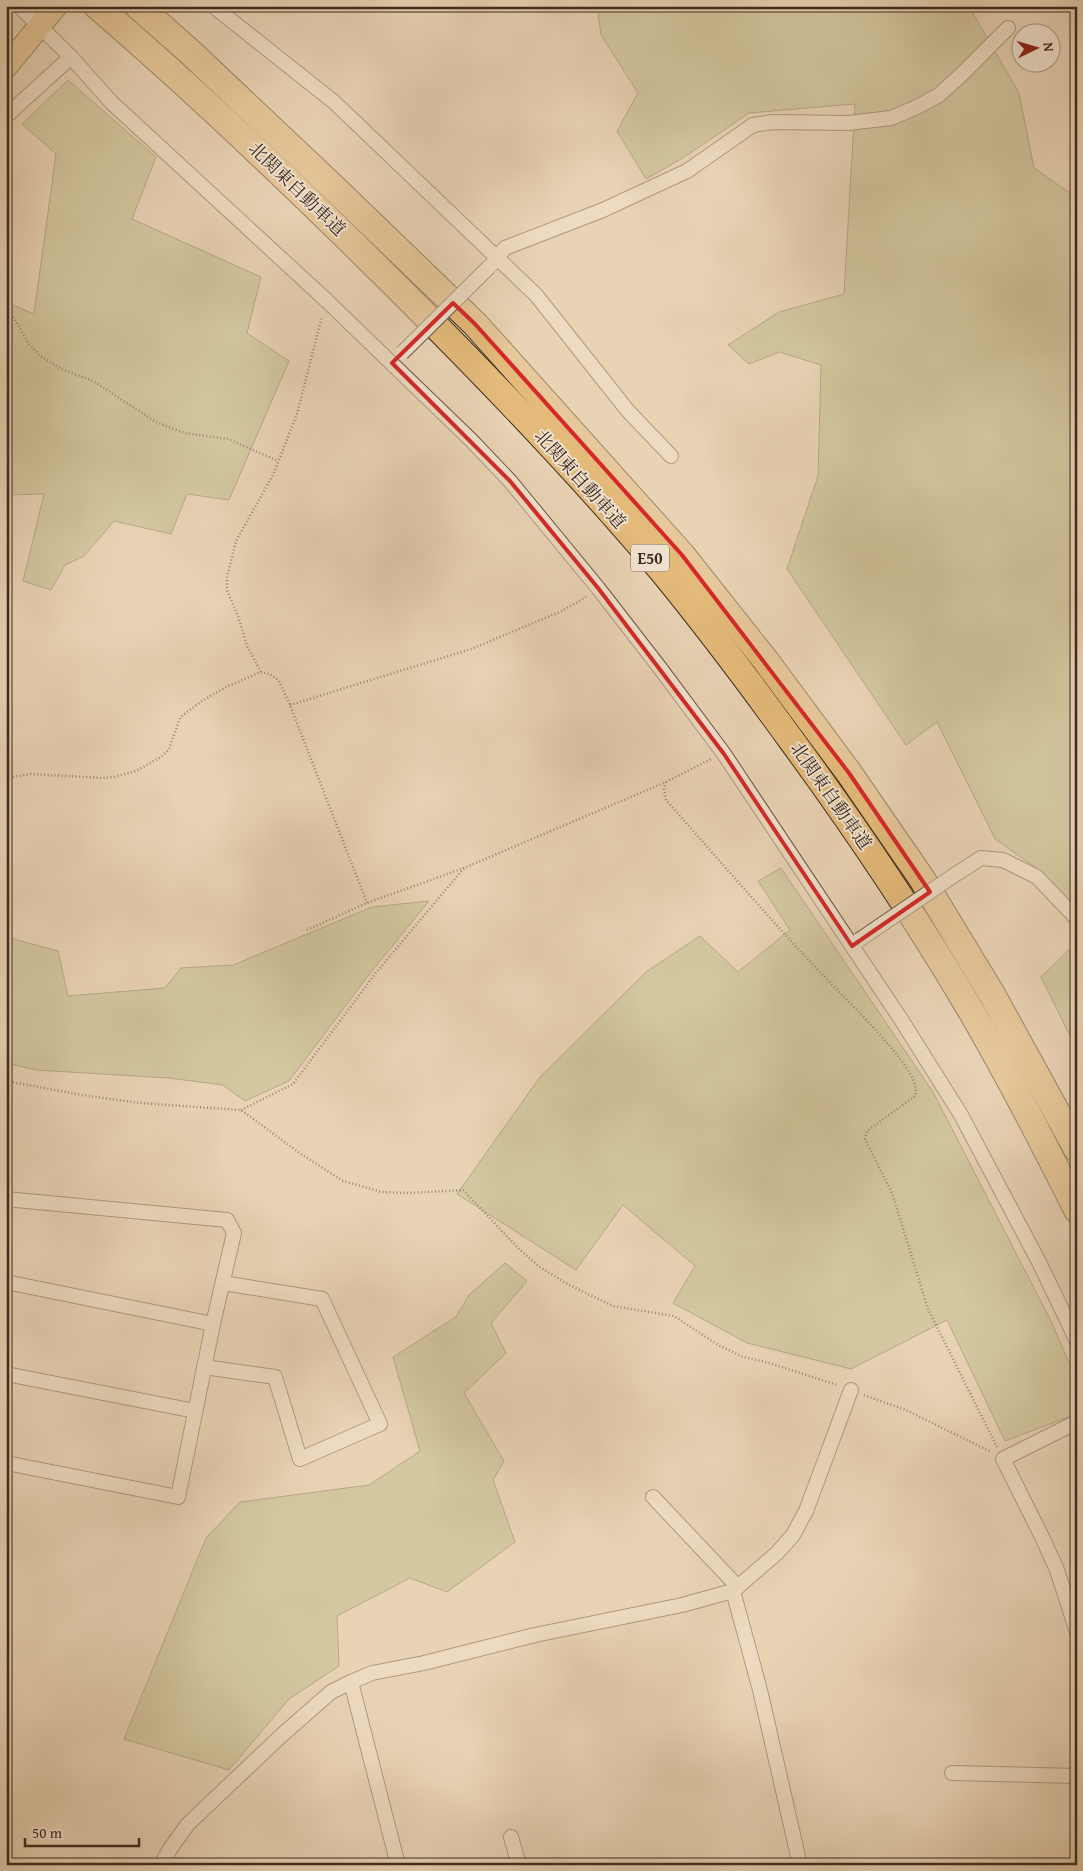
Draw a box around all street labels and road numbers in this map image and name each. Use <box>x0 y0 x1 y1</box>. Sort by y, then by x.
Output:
street label: 北関東自動車道 <box>243 135 352 242</box>
street label: 北関東自動車道 <box>528 423 633 535</box>
road number: E50 <box>631 544 669 572</box>
street label: 北関東自動車道 <box>784 736 879 855</box>

